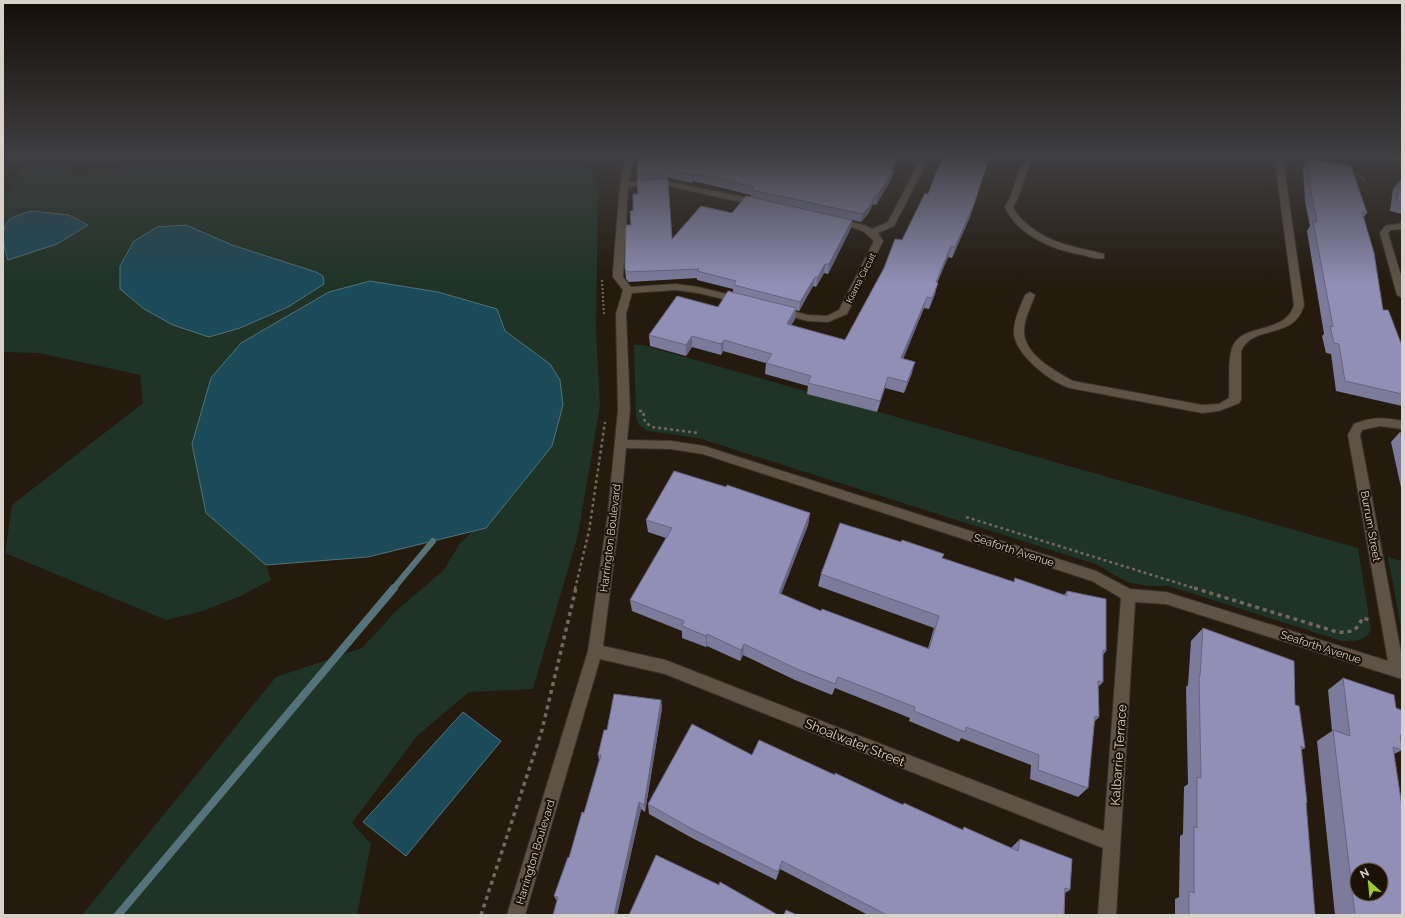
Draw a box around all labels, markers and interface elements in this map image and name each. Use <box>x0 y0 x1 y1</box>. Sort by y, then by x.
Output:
street label: Kiama Circuit <box>844 251 878 305</box>
street label: Harrington Boulevard <box>597 483 624 593</box>
street label: Burrum Street <box>1358 490 1383 563</box>
street label: Seaforth Avenue <box>972 531 1056 570</box>
street label: Seaforth Avenue <box>1279 628 1363 667</box>
street label: Kalbarrie Terrace <box>1107 703 1130 806</box>
street label: Shoalwater Street <box>803 716 908 770</box>
street label: Harrington Boulevard <box>513 798 558 906</box>
north arrow <box>1349 862 1389 902</box>
text: N <box>1358 866 1371 881</box>

